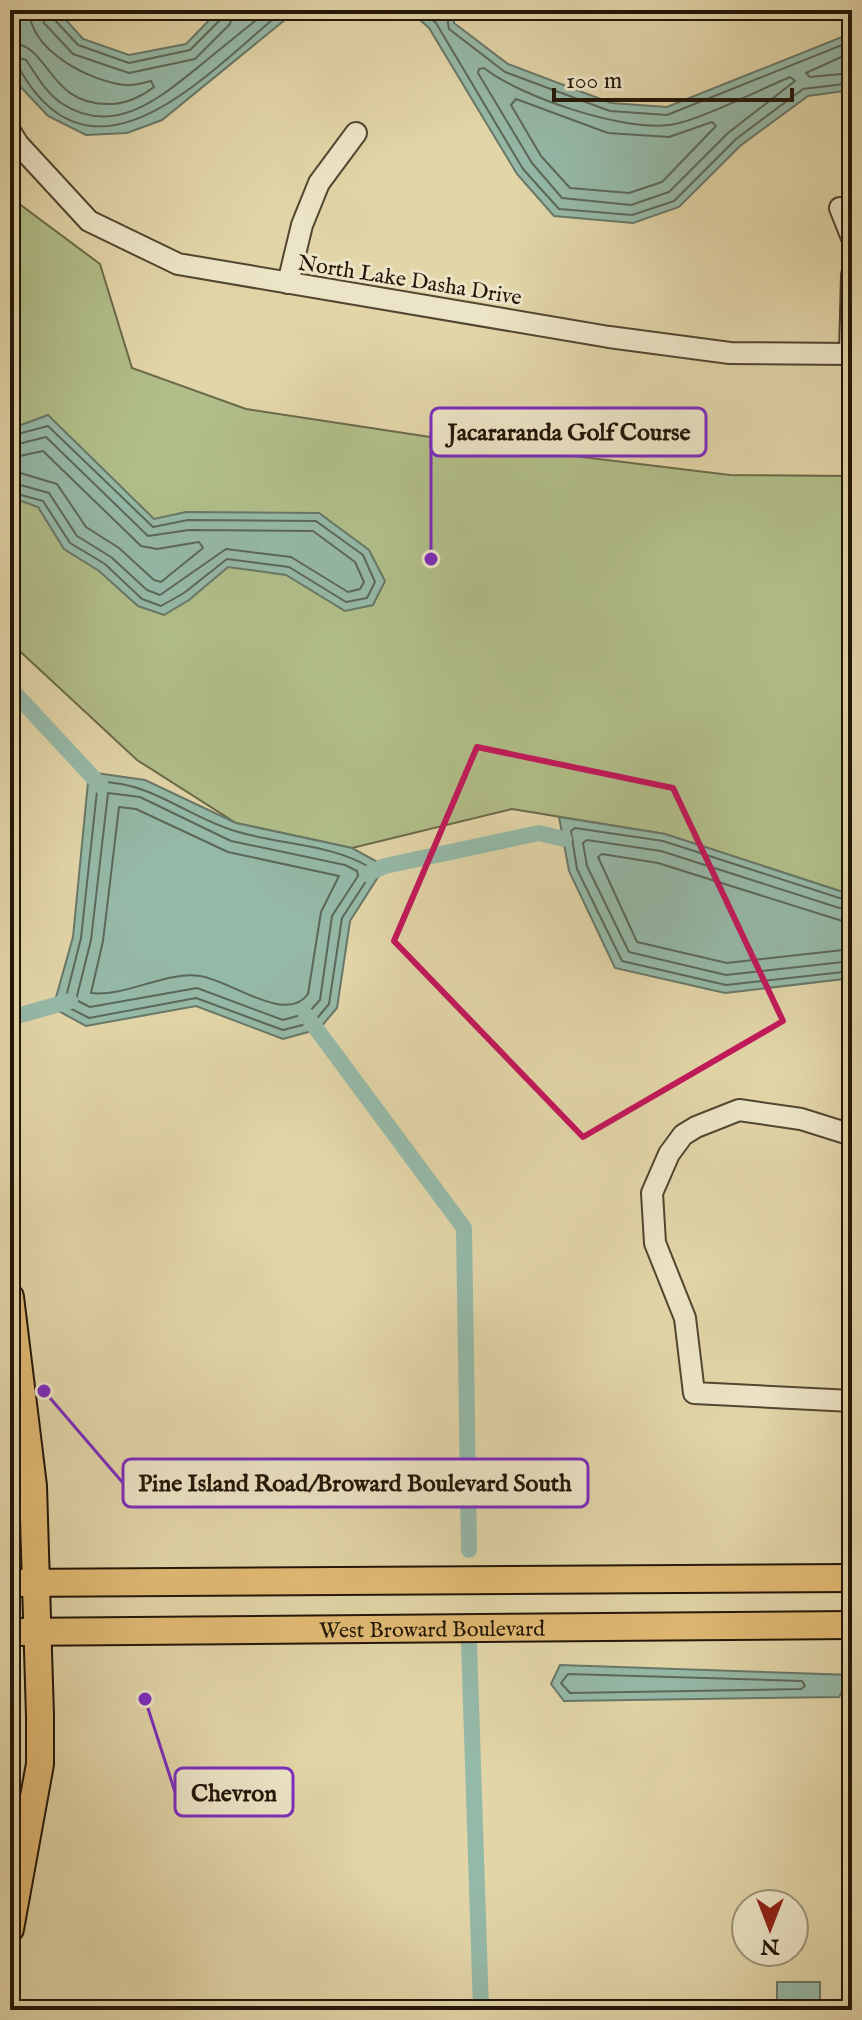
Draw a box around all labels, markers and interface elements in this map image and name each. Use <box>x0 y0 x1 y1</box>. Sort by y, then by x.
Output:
scale bar <box>554 52 792 102</box>
text: 100 m <box>566 66 622 97</box>
street label: North Lake Dasha Drive <box>296 249 524 312</box>
callout: Jacararanda Golf Course <box>431 408 706 456</box>
text: Jacararanda Golf Course <box>445 418 690 449</box>
callout: Pine Island Road/Broward Boulevard South <box>123 1459 588 1507</box>
text: Pine Island Road/Broward Boulevard South <box>138 1469 572 1500</box>
street label: West Broward Boulevard <box>319 1616 545 1645</box>
callout: Chevron <box>175 1768 293 1816</box>
text: Chevron <box>191 1779 277 1810</box>
north arrow <box>730 1888 810 1968</box>
text: N <box>760 1932 781 1960</box>

